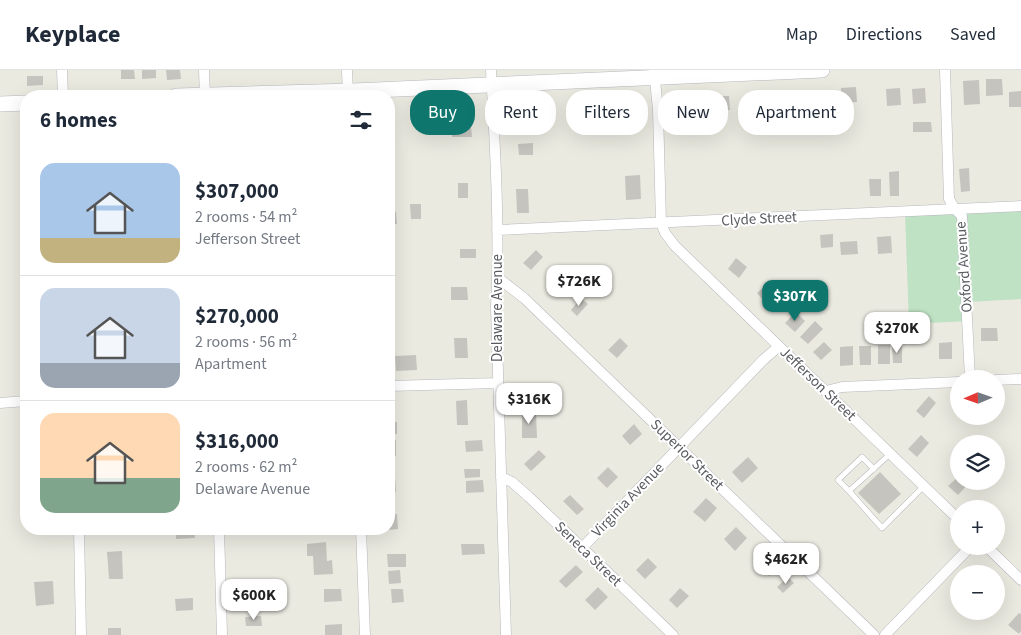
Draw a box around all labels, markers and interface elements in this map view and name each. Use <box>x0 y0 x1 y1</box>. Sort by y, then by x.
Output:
text: Keyplace <box>25 17 120 52</box>
text: Map <box>786 22 818 47</box>
text: Directions <box>846 22 922 47</box>
text: Saved <box>950 22 996 47</box>
chip: Buy <box>410 90 475 135</box>
chip: Rent <box>485 90 556 135</box>
chip: Filters <box>566 90 648 135</box>
chip: New <box>658 90 728 135</box>
chip: Apartment <box>738 90 854 135</box>
text: 6 homes <box>40 105 117 135</box>
icon: filters <box>347 106 375 134</box>
text: $307,000 <box>195 176 279 206</box>
icon: home <box>80 183 140 243</box>
text: 2 rooms · 54 m² <box>195 206 297 228</box>
street label: Clyde Street <box>721 207 797 231</box>
street label: Oxford Avenue <box>950 221 978 313</box>
text: Jefferson Street <box>195 228 300 250</box>
street label: Delaware Avenue <box>487 254 508 362</box>
pin: $726K <box>544 264 614 307</box>
text: $726K <box>557 270 601 292</box>
pin: $307K <box>760 280 830 322</box>
text: $307K <box>773 285 817 307</box>
text: $270,000 <box>195 301 279 331</box>
icon: home <box>80 308 140 368</box>
pin: $270K <box>862 312 932 354</box>
text: $270K <box>875 317 919 339</box>
text: 2 rooms · 56 m² <box>195 331 297 353</box>
street label: Jefferson Street <box>775 342 861 426</box>
text: Apartment <box>195 353 267 375</box>
north arrow <box>950 370 1005 425</box>
map controls <box>950 370 1005 620</box>
pin: $316K <box>494 382 564 425</box>
text: $316K <box>507 388 551 410</box>
street label: Superior Street <box>646 415 728 495</box>
text: $316,000 <box>195 426 279 456</box>
icon: home <box>80 433 140 493</box>
button: layers <box>950 435 1005 490</box>
text: 2 rooms · 62 m² <box>195 456 297 478</box>
street label: Virginia Avenue <box>587 458 669 542</box>
text: Delaware Avenue <box>195 478 310 500</box>
button: + <box>950 500 1005 555</box>
street label: Seneca Street <box>550 517 626 591</box>
pin: $462K <box>751 542 821 585</box>
text: $462K <box>764 548 808 570</box>
button: − <box>950 565 1005 620</box>
pin: $600K <box>219 578 289 621</box>
text: $600K <box>232 584 276 606</box>

